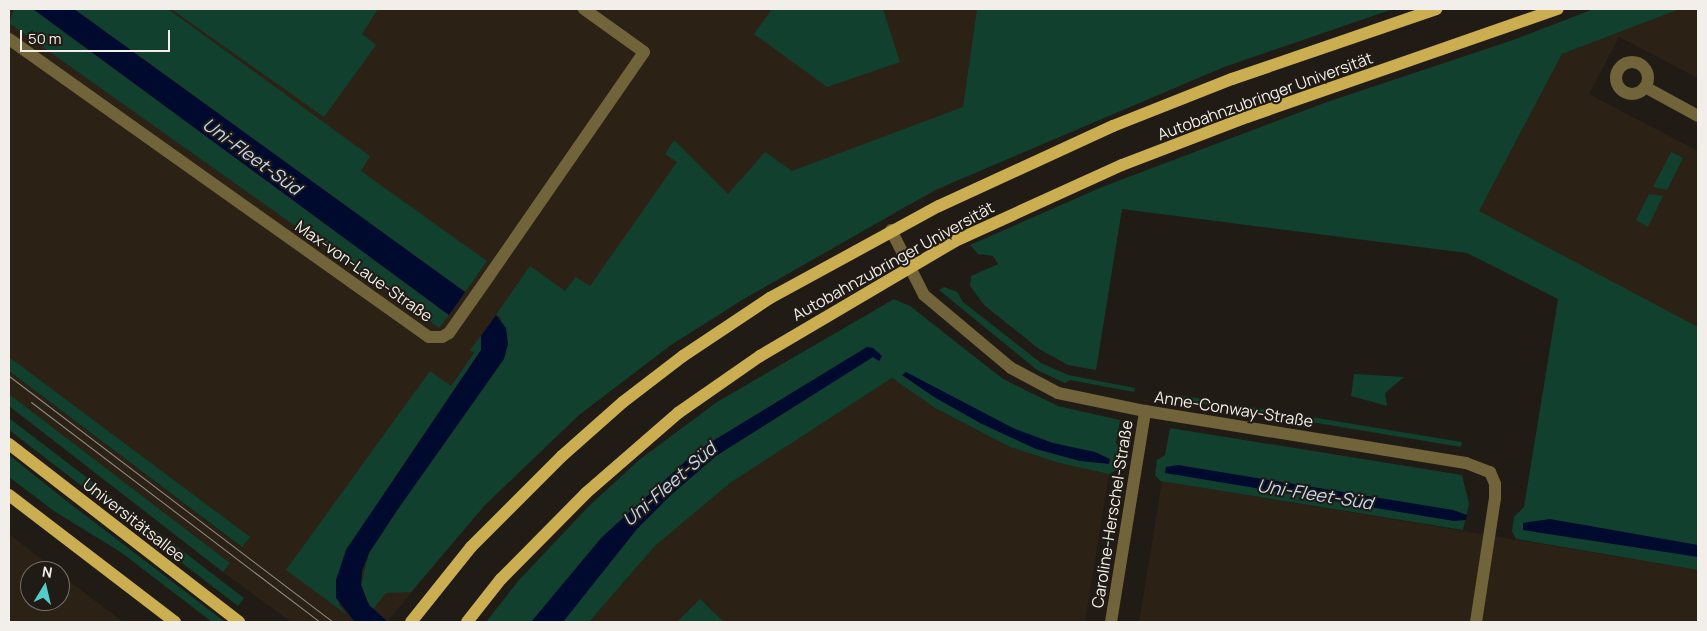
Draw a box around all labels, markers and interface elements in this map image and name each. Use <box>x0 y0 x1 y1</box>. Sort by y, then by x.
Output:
scale bar <box>22 20 172 52</box>
text: 50 m <box>28 28 62 49</box>
street label: Autobahnzubringer Universität <box>1155 48 1375 144</box>
water label: Uni-Fleet-Süd <box>198 113 306 199</box>
street label: Autobahnzubringer Universität <box>789 197 997 325</box>
street label: Max-von-Laue-Straße <box>292 216 436 326</box>
street label: Anne-Conway-Straße <box>1153 387 1315 431</box>
street label: Caroline-Herschel-Straße <box>1088 419 1136 609</box>
water label: Uni-Fleet-Süd <box>618 438 720 530</box>
street label: Universitätsallee <box>79 474 189 566</box>
water label: Uni-Fleet-Süd <box>1256 474 1374 514</box>
north arrow <box>20 561 70 611</box>
text: N <box>41 562 54 582</box>

